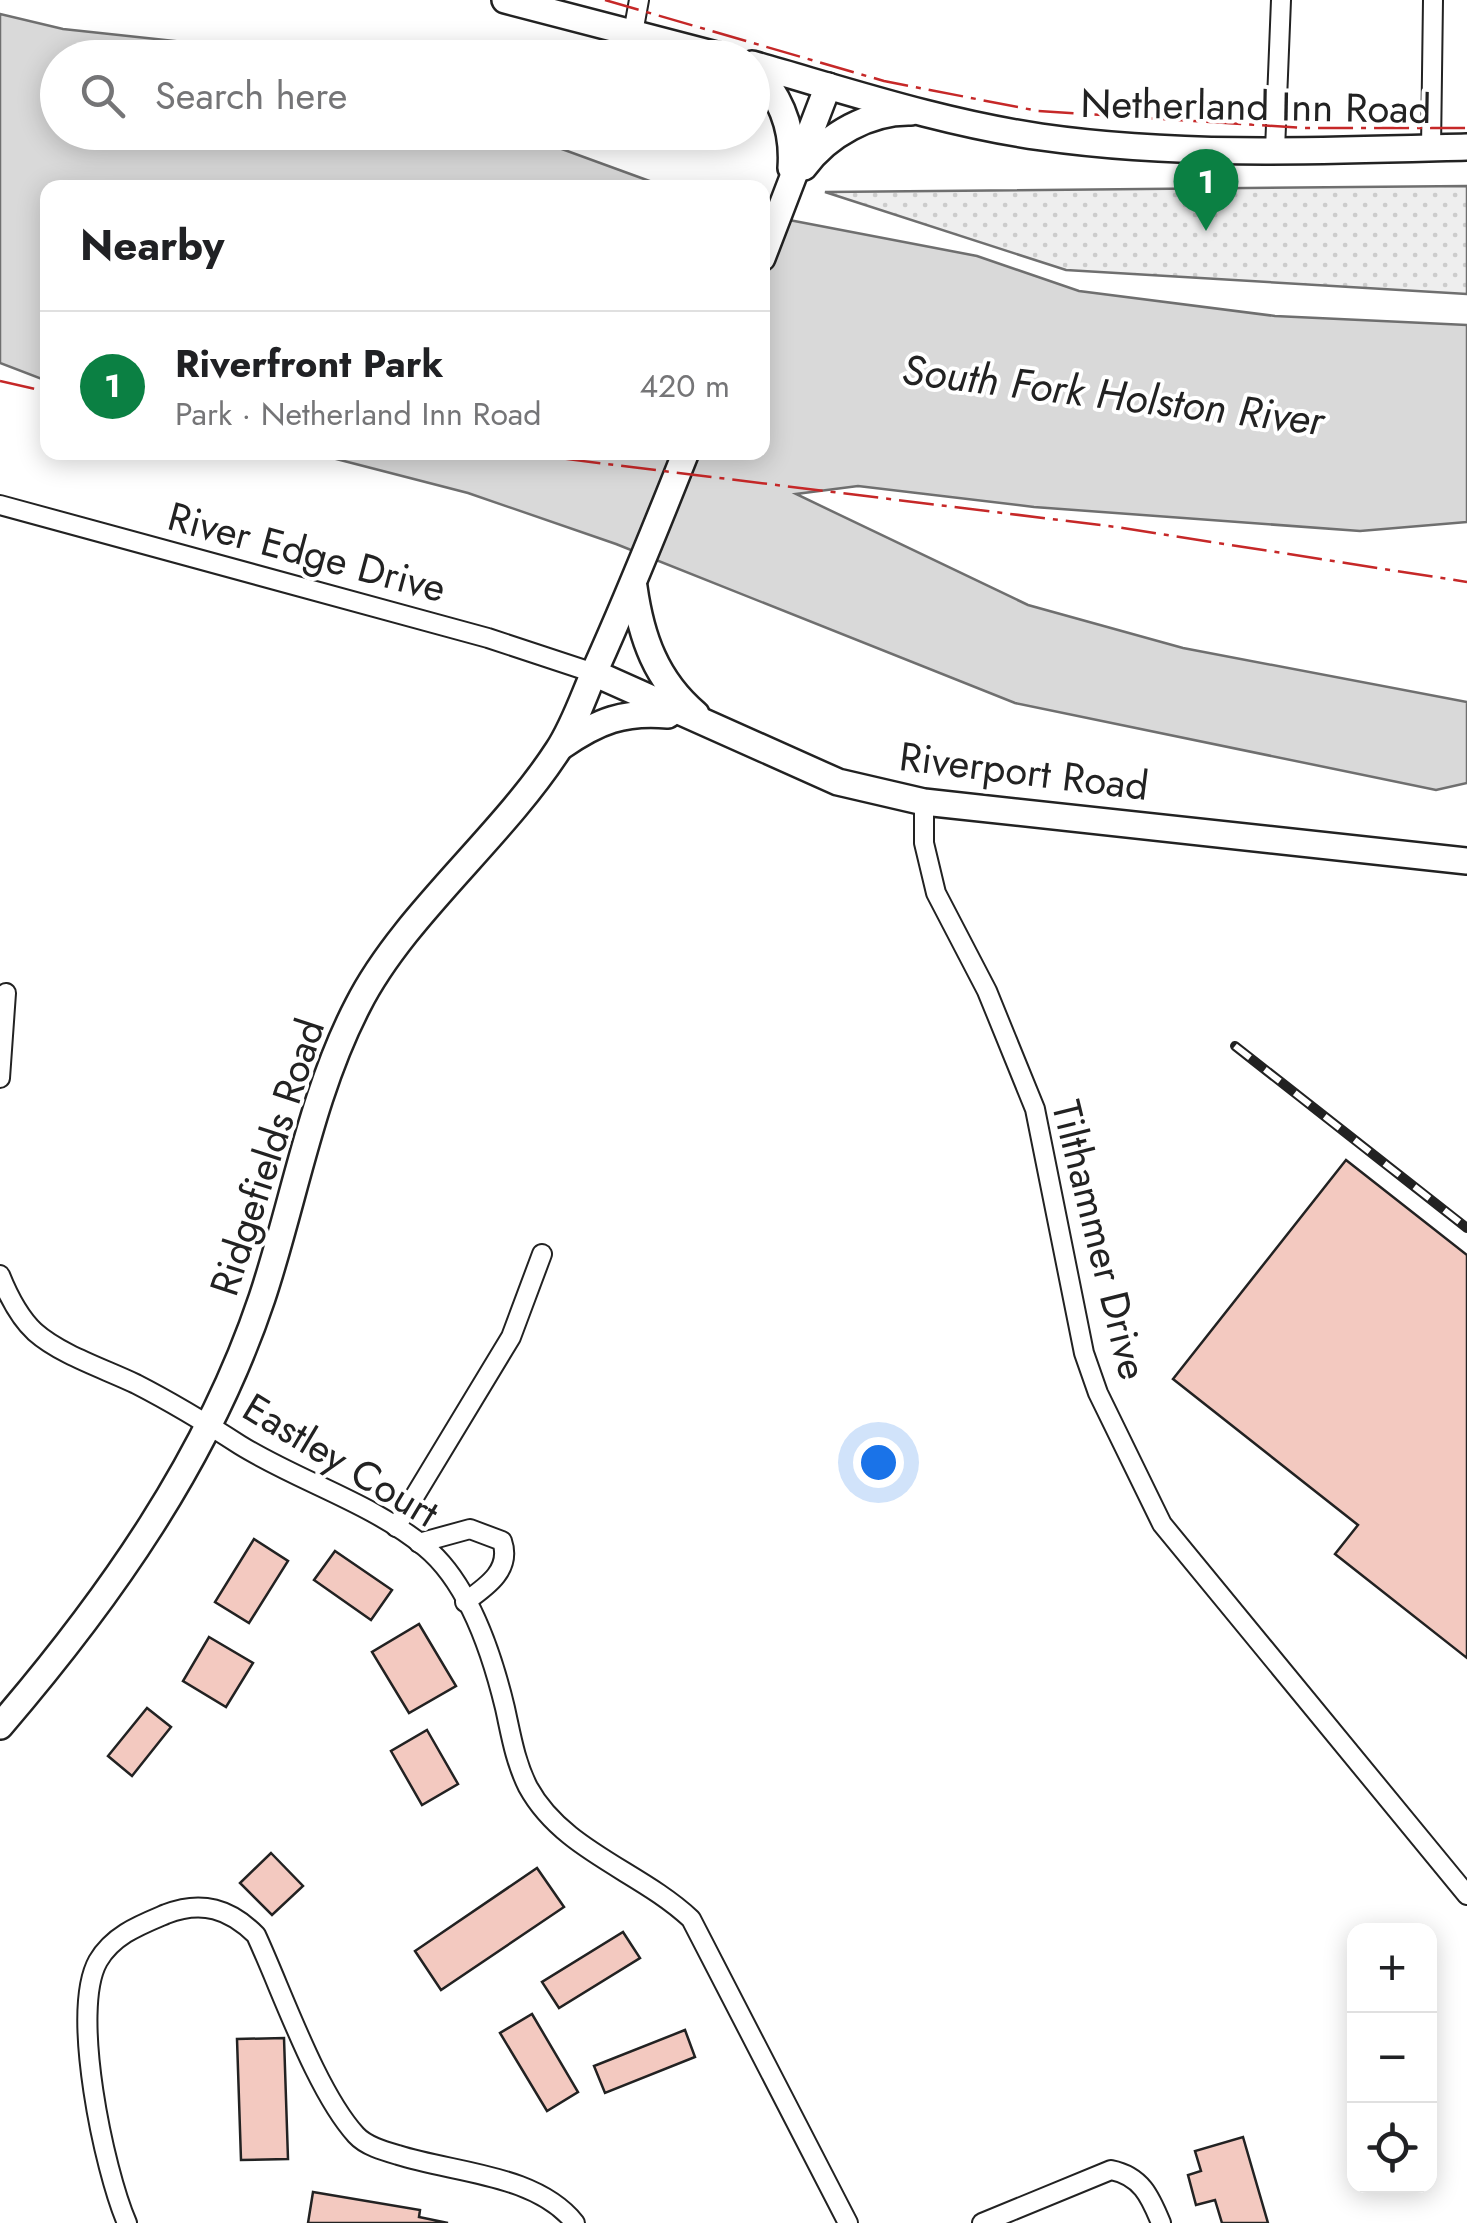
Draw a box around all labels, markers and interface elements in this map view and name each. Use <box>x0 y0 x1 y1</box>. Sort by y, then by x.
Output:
search box <box>40 40 770 150</box>
icon: search <box>75 68 130 123</box>
text: Search here <box>155 68 347 123</box>
street label: Netherland Inn Road <box>1080 74 1432 138</box>
pin: 1 <box>1174 148 1238 231</box>
text: Nearby <box>80 215 224 276</box>
text: Riverfront Park <box>175 336 443 391</box>
water label: South Fork Holston River <box>899 339 1329 451</box>
text: 1 <box>104 363 121 409</box>
text: 420 m <box>639 363 730 409</box>
text: Park · Netherland Inn Road <box>175 391 542 437</box>
street label: River Edge Drive <box>162 487 452 617</box>
street label: Riverport Road <box>896 727 1152 815</box>
street label: Ridgefields Road <box>195 1011 339 1303</box>
street label: Tilthammer Drive <box>1037 1094 1163 1386</box>
street label: Eastley Court <box>232 1379 450 1542</box>
your location <box>853 1437 904 1488</box>
map controls <box>1347 1923 1437 2193</box>
button: + <box>1347 1923 1437 2013</box>
button: − <box>1347 2013 1437 2103</box>
button: locate <box>1347 2103 1437 2193</box>

